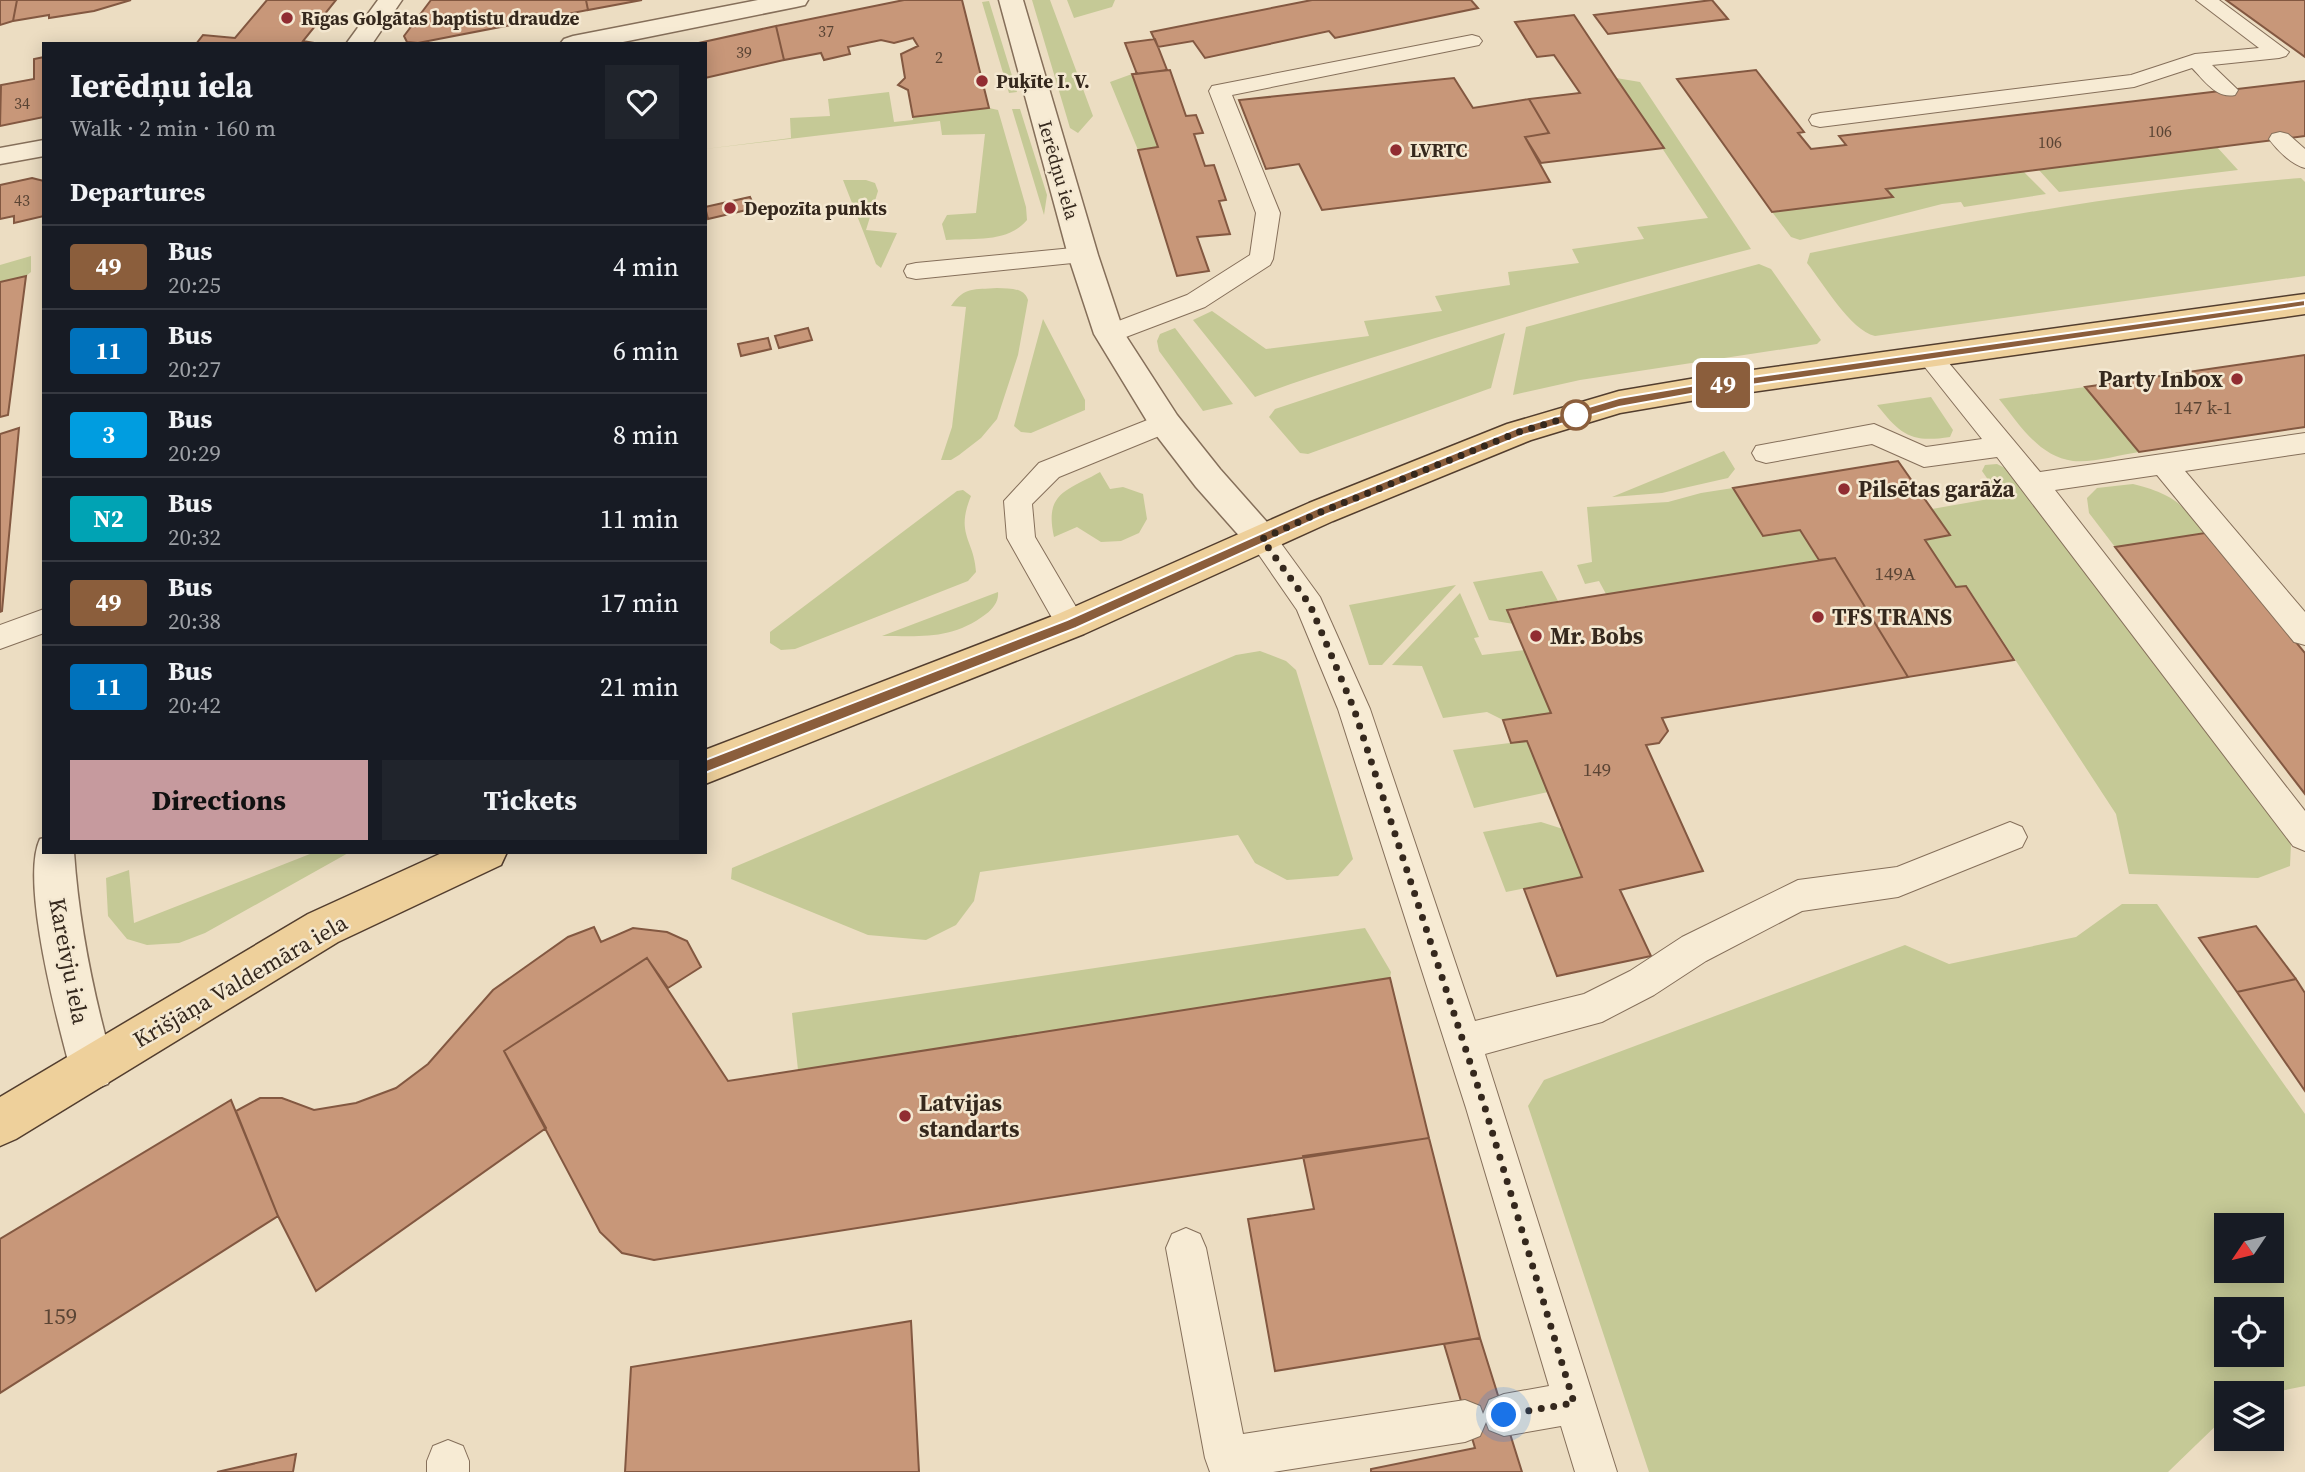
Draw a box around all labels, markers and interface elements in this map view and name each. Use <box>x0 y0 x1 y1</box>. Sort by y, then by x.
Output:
place label: Rīgas Golgātas baptistu draudze <box>301 5 579 31</box>
marker: Rīgas Golgātas baptistu draudze <box>279 10 295 26</box>
house number: 37 <box>818 20 834 42</box>
house number: 39 <box>736 41 752 63</box>
house number: 2 <box>935 46 943 68</box>
text: Ierēdņu iela <box>70 63 253 108</box>
button: heart <box>605 65 679 139</box>
place label: Puķīte I. V. <box>996 68 1090 94</box>
marker: Puķīte I. V. <box>974 73 990 89</box>
house number: 34 <box>14 92 30 114</box>
text: Walk · 2 min · 160 m <box>70 112 276 144</box>
street label: Ierēdņu iela <box>1032 117 1086 223</box>
house number: 106 <box>2148 120 2172 142</box>
house number: 106 <box>2038 131 2062 153</box>
place label: LVRTC <box>1410 137 1467 163</box>
marker: LVRTC <box>1388 142 1404 158</box>
text: Departures <box>70 174 205 210</box>
house number: 43 <box>14 189 30 211</box>
place label: Depozīta punkts <box>744 195 887 221</box>
marker: Depozīta punkts <box>722 200 738 216</box>
text: Bus <box>168 233 212 269</box>
text: 4 min <box>613 249 679 285</box>
text: 49 <box>95 250 122 283</box>
text: 20:25 <box>168 269 221 301</box>
text: Bus <box>168 317 212 353</box>
text: 6 min <box>613 333 679 369</box>
text: 11 <box>95 334 122 367</box>
text: 20:27 <box>168 353 221 385</box>
line badge: 49 <box>1692 362 1754 408</box>
place label: Party Inbox <box>2098 363 2223 395</box>
text: 49 <box>1710 368 1736 401</box>
marker: Party Inbox <box>2229 371 2245 387</box>
house number: 147 k-1 <box>2174 394 2232 420</box>
unlabelled marker <box>1561 400 1591 430</box>
text: Bus <box>168 401 212 437</box>
text: 8 min <box>613 417 679 453</box>
text: 3 <box>102 418 115 451</box>
text: 20:29 <box>168 437 221 469</box>
place label: Pilsētas garāža <box>1858 473 2015 505</box>
marker: Pilsētas garāža <box>1836 481 1852 497</box>
text: Bus <box>168 485 212 521</box>
text: 11 min <box>600 501 679 537</box>
text: N2 <box>93 502 124 535</box>
text: 20:32 <box>168 521 221 553</box>
house number: 149A <box>1874 560 1916 586</box>
text: Bus <box>168 569 212 605</box>
text: 17 min <box>600 585 679 621</box>
text: 49 <box>95 586 122 619</box>
place label: TFS TRANS <box>1832 601 1952 633</box>
text: 20:38 <box>168 605 221 637</box>
marker: TFS TRANS <box>1810 609 1826 625</box>
place label: Mr. Bobs <box>1550 620 1643 652</box>
marker: Mr. Bobs <box>1528 628 1544 644</box>
text: Bus <box>168 653 212 689</box>
text: 21 min <box>600 669 679 705</box>
text: 11 <box>95 670 122 703</box>
text: 20:42 <box>168 689 221 721</box>
house number: 149 <box>1583 756 1611 782</box>
button: Directions <box>70 760 368 840</box>
button: Tickets <box>382 760 679 840</box>
street label: Kareivju iela <box>41 895 97 1027</box>
street label: Krišjāņa Valdemāra iela <box>127 906 353 1056</box>
place label: Latvijas standarts <box>919 1087 1019 1145</box>
marker: Latvijas standarts <box>897 1108 913 1124</box>
north arrow <box>2214 1213 2284 1283</box>
map controls <box>2214 1213 2284 1451</box>
button: locate <box>2214 1297 2284 1367</box>
house number: 159 <box>43 1300 77 1332</box>
button: layers <box>2214 1381 2284 1451</box>
your location <box>1486 1397 1521 1432</box>

